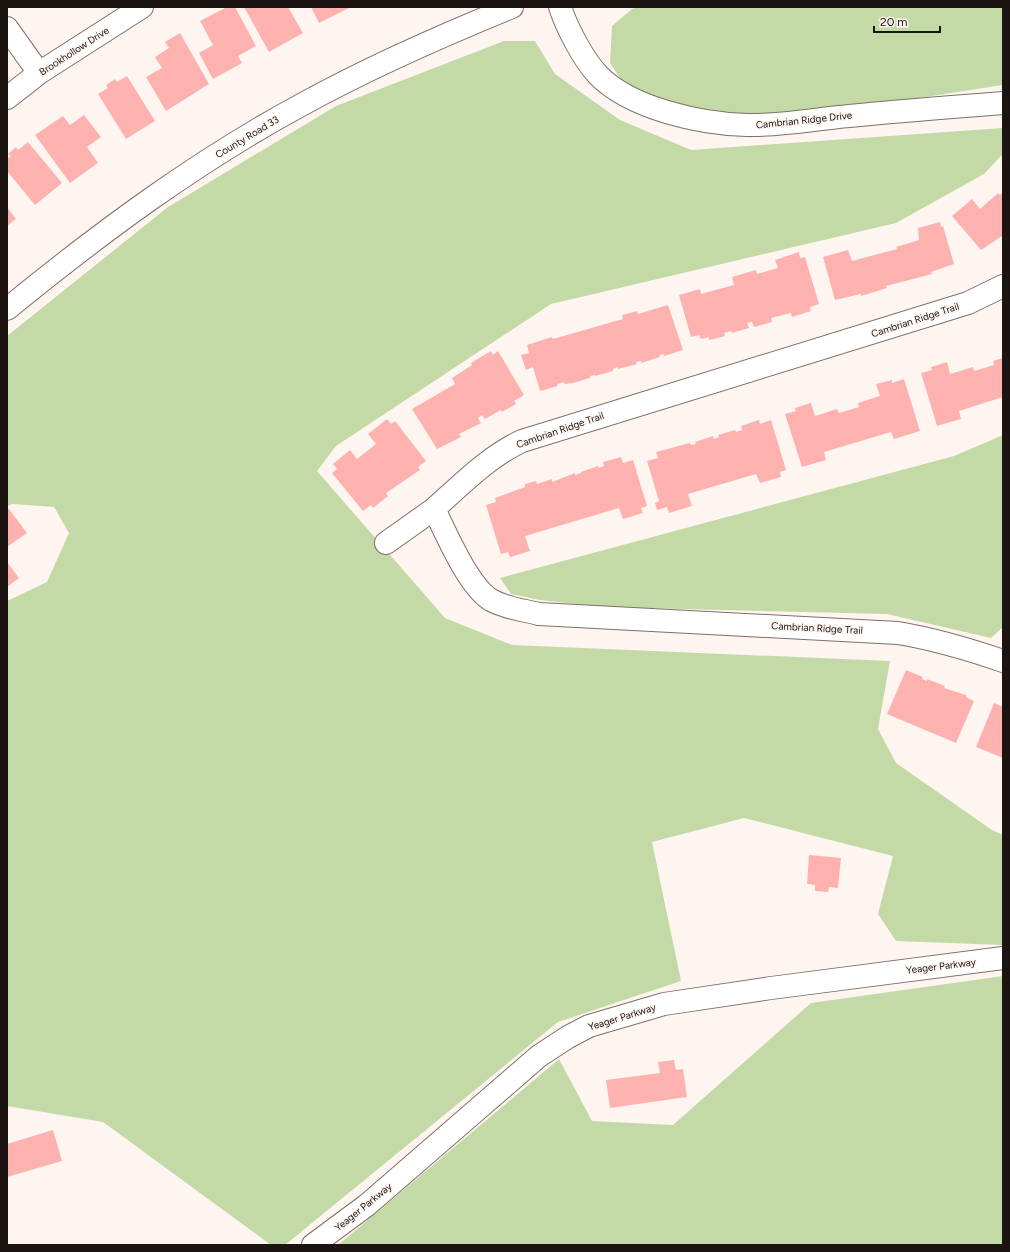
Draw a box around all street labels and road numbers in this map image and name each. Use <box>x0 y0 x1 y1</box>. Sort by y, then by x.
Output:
street label: Brookhollow Drive <box>37 23 112 78</box>
street label: Cambrian Ridge Drive <box>755 108 853 132</box>
street label: County Road 33 <box>213 113 281 161</box>
street label: Cambrian Ridge Trail <box>869 300 961 340</box>
street label: Cambrian Ridge Trail <box>514 409 606 451</box>
street label: Cambrian Ridge Trail <box>771 619 863 637</box>
street label: Yeager Parkway <box>905 955 977 977</box>
street label: Yeager Parkway <box>587 1000 658 1033</box>
street label: Yeager Parkway <box>332 1179 395 1234</box>

